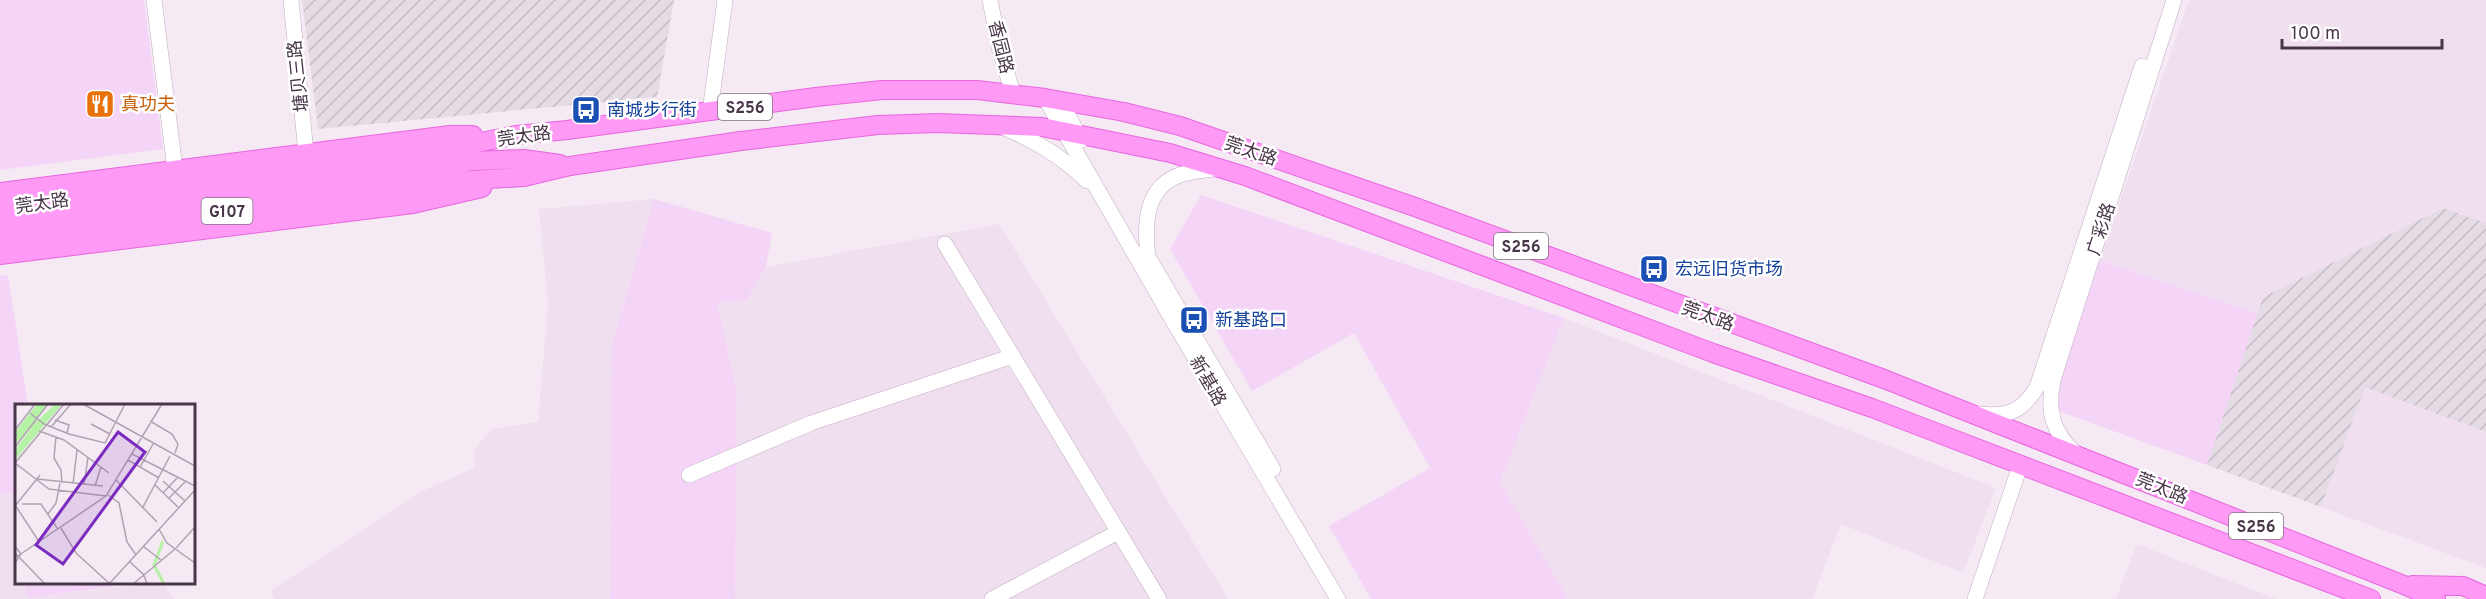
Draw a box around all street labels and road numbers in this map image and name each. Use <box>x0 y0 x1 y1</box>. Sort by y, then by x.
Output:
street label: 香园路 <box>982 18 1017 76</box>
street label: 塘贝三路 <box>284 39 315 113</box>
road number: S256 <box>718 94 772 120</box>
street label: 莞太路 <box>496 122 553 153</box>
street label: 莞太路 <box>1221 133 1280 172</box>
street label: 莞太路 <box>14 189 71 220</box>
road number: G107 <box>202 198 252 224</box>
street label: 广彩路 <box>2083 200 2122 259</box>
road number: S256 <box>1494 233 1548 259</box>
street label: 莞太路 <box>1678 297 1737 337</box>
street label: 新基路 <box>1183 353 1230 411</box>
street label: 莞太路 <box>2132 469 2191 510</box>
road number: S256 <box>2229 513 2283 539</box>

